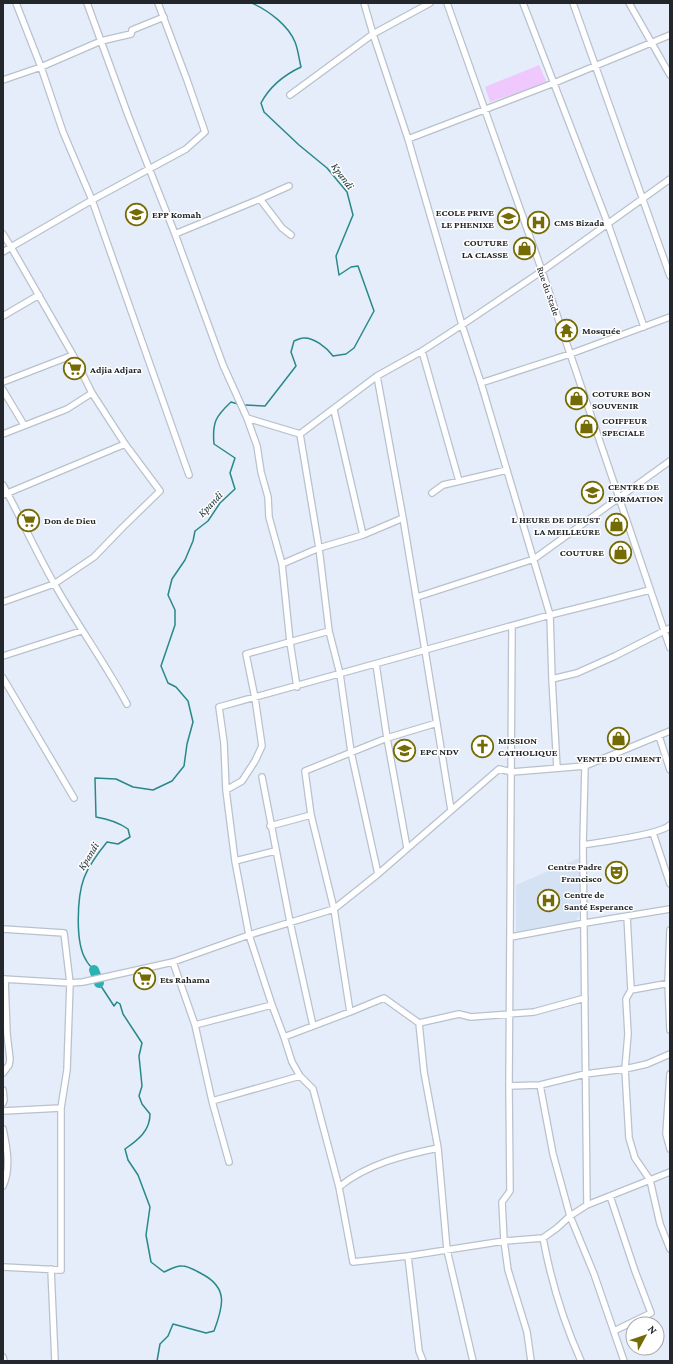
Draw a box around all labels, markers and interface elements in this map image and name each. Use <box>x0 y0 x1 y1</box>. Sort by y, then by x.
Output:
water label: Kpandi <box>328 160 357 192</box>
school or university icon: EPP Komah <box>124 201 150 227</box>
school or university icon: ECOLE PRIVE LE PHENIXE <box>496 205 522 231</box>
place label: ECOLE PRIVE LE PHENIXE <box>436 207 494 230</box>
place label: EPP Komah <box>152 209 201 220</box>
hospital icon: CMS Bizada <box>525 209 551 235</box>
place label: CMS Bizada <box>554 217 604 228</box>
shop icon: COUTURE LA CLASSE <box>511 235 537 261</box>
place label: COUTURE LA CLASSE <box>462 237 508 260</box>
street label: Rue du Stade <box>535 265 562 318</box>
temple icon: Mosquée <box>554 317 580 343</box>
place label: Mosquée <box>582 325 621 336</box>
supermarket icon: Adjia Adjara <box>62 356 88 382</box>
place label: Adjia Adjara <box>89 364 142 376</box>
shop icon: COTURE BON SOUVENIR <box>564 386 590 412</box>
place label: COTURE BON SOUVENIR <box>592 388 651 411</box>
shop icon: COIFFEUR SPECIALE <box>574 413 600 439</box>
place label: COIFFEUR SPECIALE <box>602 415 648 438</box>
school or university icon: CENTRE DE FORMATION <box>580 479 606 505</box>
place label: CENTRE DE FORMATION <box>608 481 664 504</box>
water label: Kpandi <box>195 489 225 520</box>
supermarket icon: Don de Dieu <box>15 507 41 533</box>
shop icon: L HEURE DE DIEUST LA MEILLEURE <box>603 512 629 538</box>
place label: L HEURE DE DIEUST LA MEILLEURE <box>512 514 600 537</box>
place label: Don de Dieu <box>44 515 96 526</box>
shop icon: COUTURE <box>607 539 633 565</box>
place label: COUTURE <box>560 547 604 558</box>
shop icon: VENTE DU CIMENT <box>606 725 632 751</box>
church icon: MISSION CATHOLIQUE <box>469 733 495 759</box>
place label: MISSION CATHOLIQUE <box>498 735 558 758</box>
school or university icon: EPC NDV <box>392 738 418 764</box>
place label: EPC NDV <box>420 746 460 757</box>
place label: VENTE DU CIMENT <box>576 753 661 764</box>
water label: Kpandi <box>75 840 102 873</box>
theatre icon: Centre Padre Francisco <box>604 859 630 885</box>
place label: Centre Padre Francisco <box>548 861 602 884</box>
hospital icon: Centre de Santé Esperance <box>535 887 561 913</box>
place label: Centre de Santé Esperance <box>564 889 633 912</box>
supermarket icon: Ets Rahama <box>131 966 157 992</box>
place label: Ets Rahama <box>160 974 210 985</box>
north arrow <box>625 1316 665 1356</box>
text: N <box>646 1323 660 1337</box>

